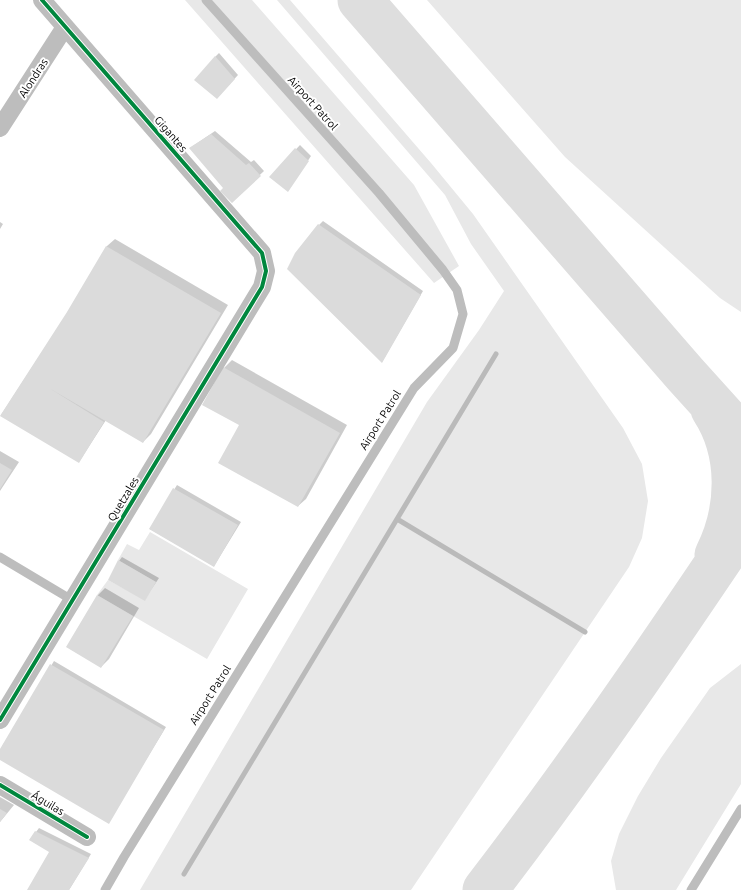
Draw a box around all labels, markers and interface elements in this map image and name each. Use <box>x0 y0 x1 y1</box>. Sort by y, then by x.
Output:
street label: Alondras <box>16 56 50 100</box>
street label: Airport Patrol <box>286 74 340 132</box>
street label: Gigantes <box>152 114 190 154</box>
street label: Airport Patrol <box>357 388 403 452</box>
street label: Quetzales <box>105 474 141 523</box>
street label: Airport Patrol <box>187 663 233 727</box>
street label: Águilas <box>30 788 67 817</box>

